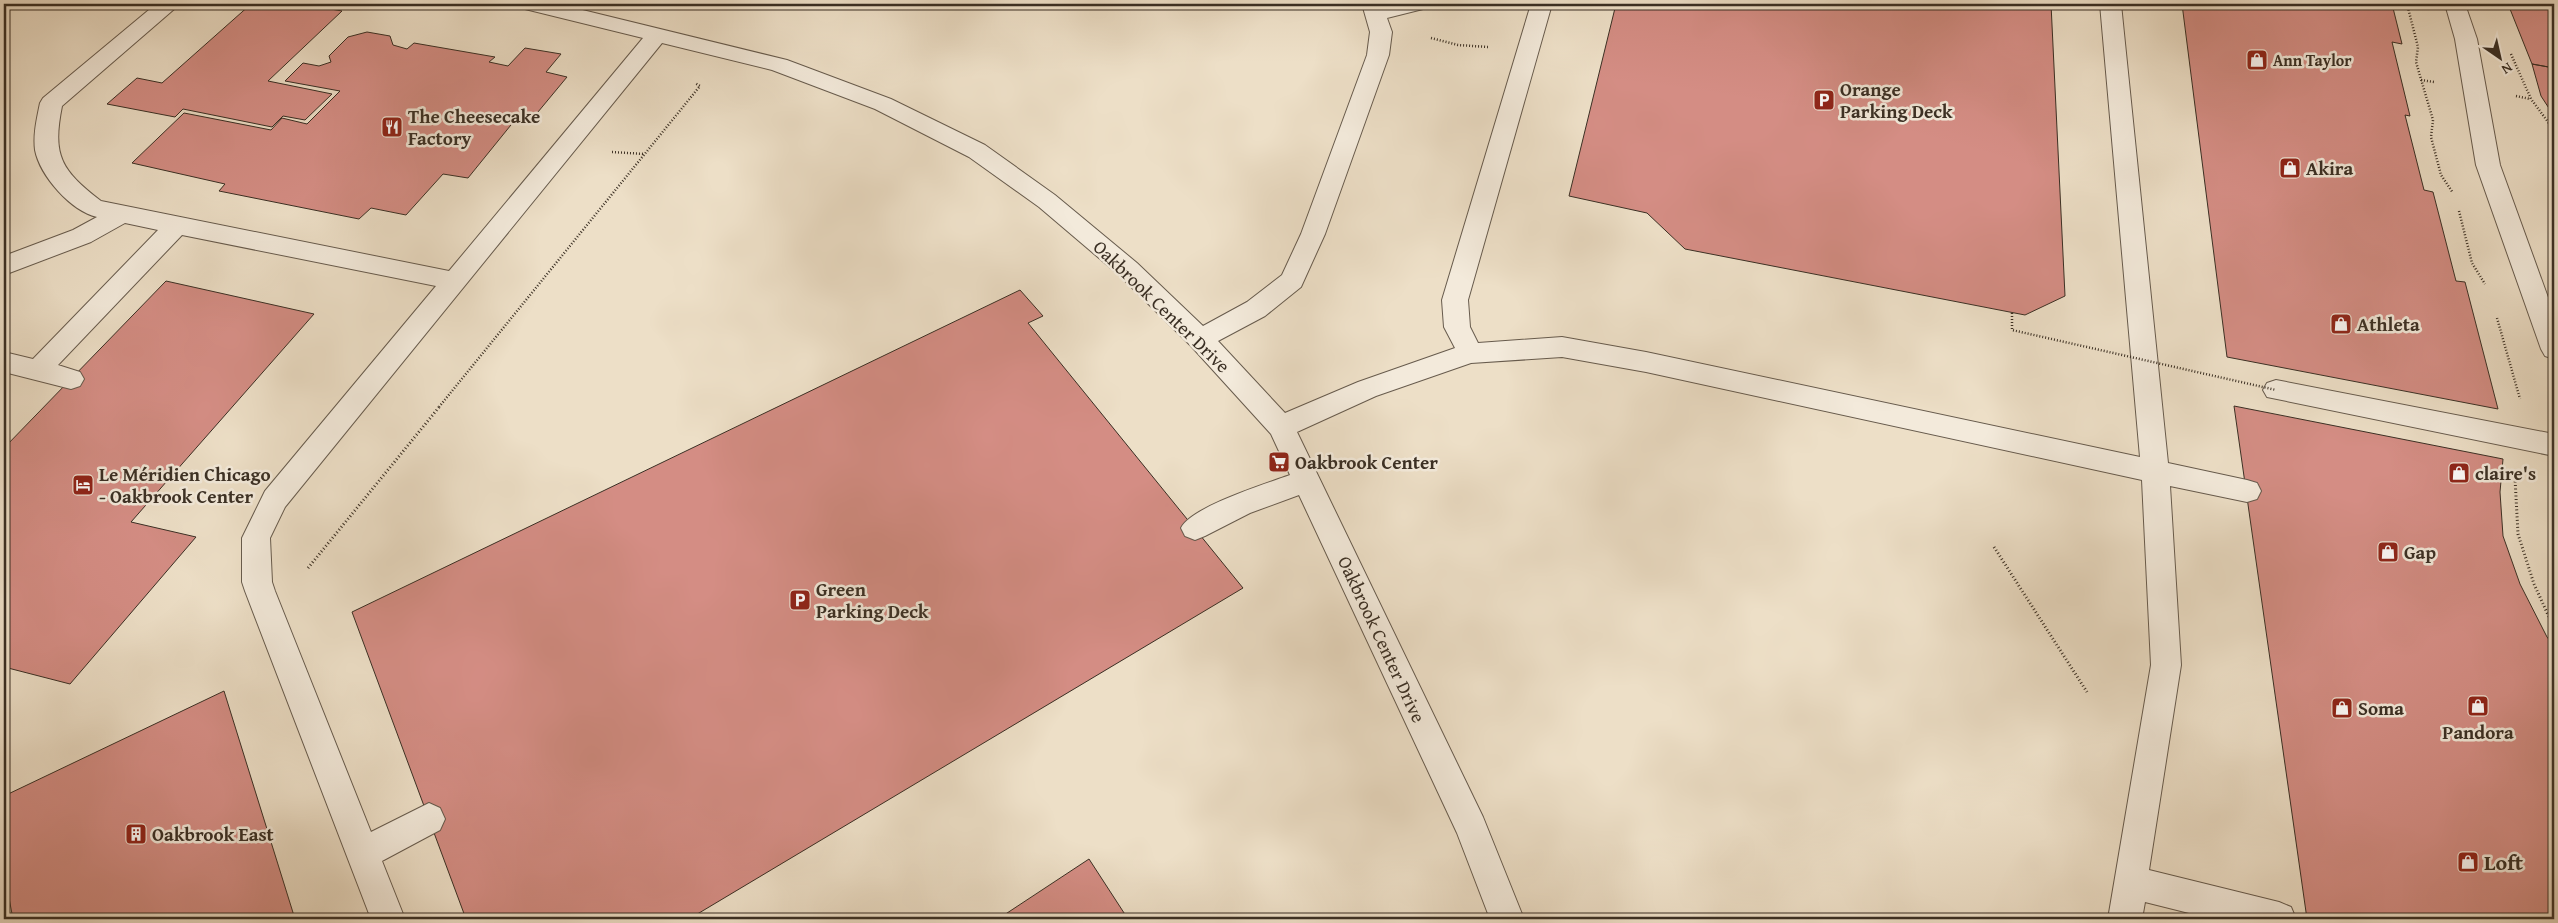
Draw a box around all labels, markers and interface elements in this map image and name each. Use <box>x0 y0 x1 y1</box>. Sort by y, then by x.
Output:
north arrow <box>2476 32 2526 82</box>
shop icon: Ann Taylor <box>2245 48 2269 72</box>
place label: Ann Taylor <box>2273 48 2352 72</box>
text: N <box>2497 58 2517 80</box>
place label: Orange Parking Deck <box>1840 75 1953 125</box>
parking icon: Orange Parking Deck <box>1812 88 1836 112</box>
place label: The Cheesecake Factory <box>408 102 540 152</box>
restaurant icon: The Cheesecake Factory <box>380 115 404 139</box>
place label: Akira <box>2306 154 2353 182</box>
shop icon: Akira <box>2278 156 2302 180</box>
street label: Oakbrook Center Drive <box>1087 233 1237 379</box>
place label: Athleta <box>2357 310 2420 338</box>
shop icon: Athleta <box>2329 312 2353 336</box>
place label: Oakbrook Center <box>1295 448 1438 476</box>
supermarket icon: Oakbrook Center <box>1267 450 1291 474</box>
place label: claire's <box>2475 459 2536 487</box>
place label: Le Méridien Chicago - Oakbrook Center <box>99 460 271 510</box>
shop icon: claire's <box>2447 461 2471 485</box>
hotel icon: Le Méridien Chicago - Oakbrook Center <box>71 473 95 497</box>
place label: Gap <box>2404 538 2436 566</box>
shop icon: Gap <box>2376 540 2400 564</box>
street label: Oakbrook Center Drive <box>1331 551 1433 727</box>
place label: Green Parking Deck <box>816 575 929 625</box>
parking icon: Green Parking Deck <box>788 588 812 612</box>
place label: Soma <box>2358 694 2404 722</box>
shop icon: Pandora <box>2466 694 2490 718</box>
shop icon: Soma <box>2330 696 2354 720</box>
place label: Pandora <box>2442 718 2514 746</box>
place label: Oakbrook East <box>152 820 275 848</box>
building icon: Oakbrook East <box>124 822 148 846</box>
place label: Loft <box>2484 846 2524 878</box>
shop icon: Loft <box>2456 850 2480 874</box>

